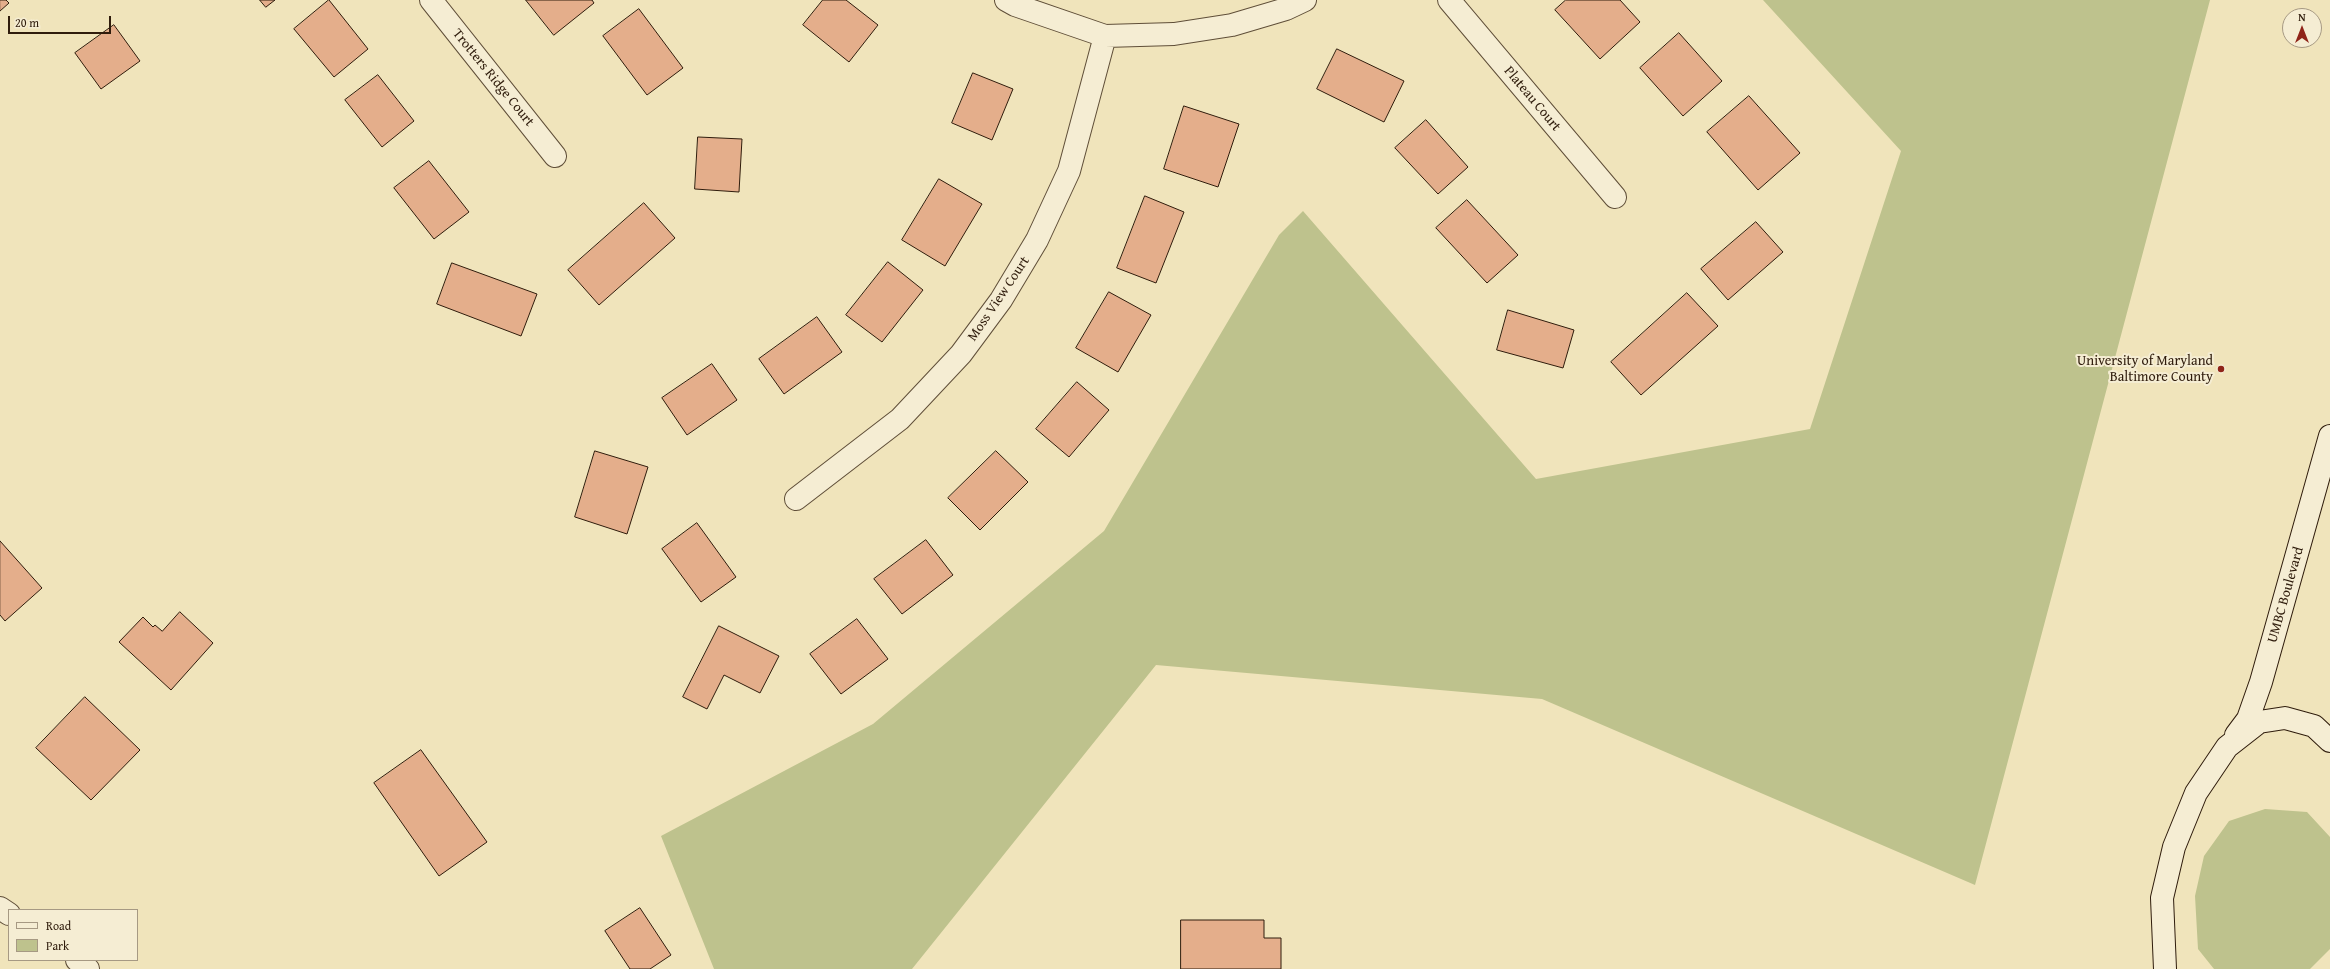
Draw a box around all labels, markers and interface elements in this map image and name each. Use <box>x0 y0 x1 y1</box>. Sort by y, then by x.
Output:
scale bar <box>10 8 113 34</box>
north arrow <box>2282 8 2322 48</box>
text: N <box>2298 9 2306 25</box>
text: 20 m <box>15 14 39 31</box>
street label: Trotters Ridge Court <box>449 26 537 130</box>
street label: Plateau Court <box>1500 63 1564 135</box>
street label: Moss View Court <box>964 253 1034 345</box>
place label: University of Maryland Baltimore County <box>2077 353 2213 386</box>
marker: University of Maryland Baltimore County <box>2216 364 2226 374</box>
street label: UMBC Boulevard <box>2264 545 2308 645</box>
legend <box>8 909 138 961</box>
text: Road <box>46 917 71 934</box>
text: Park <box>46 937 69 954</box>

